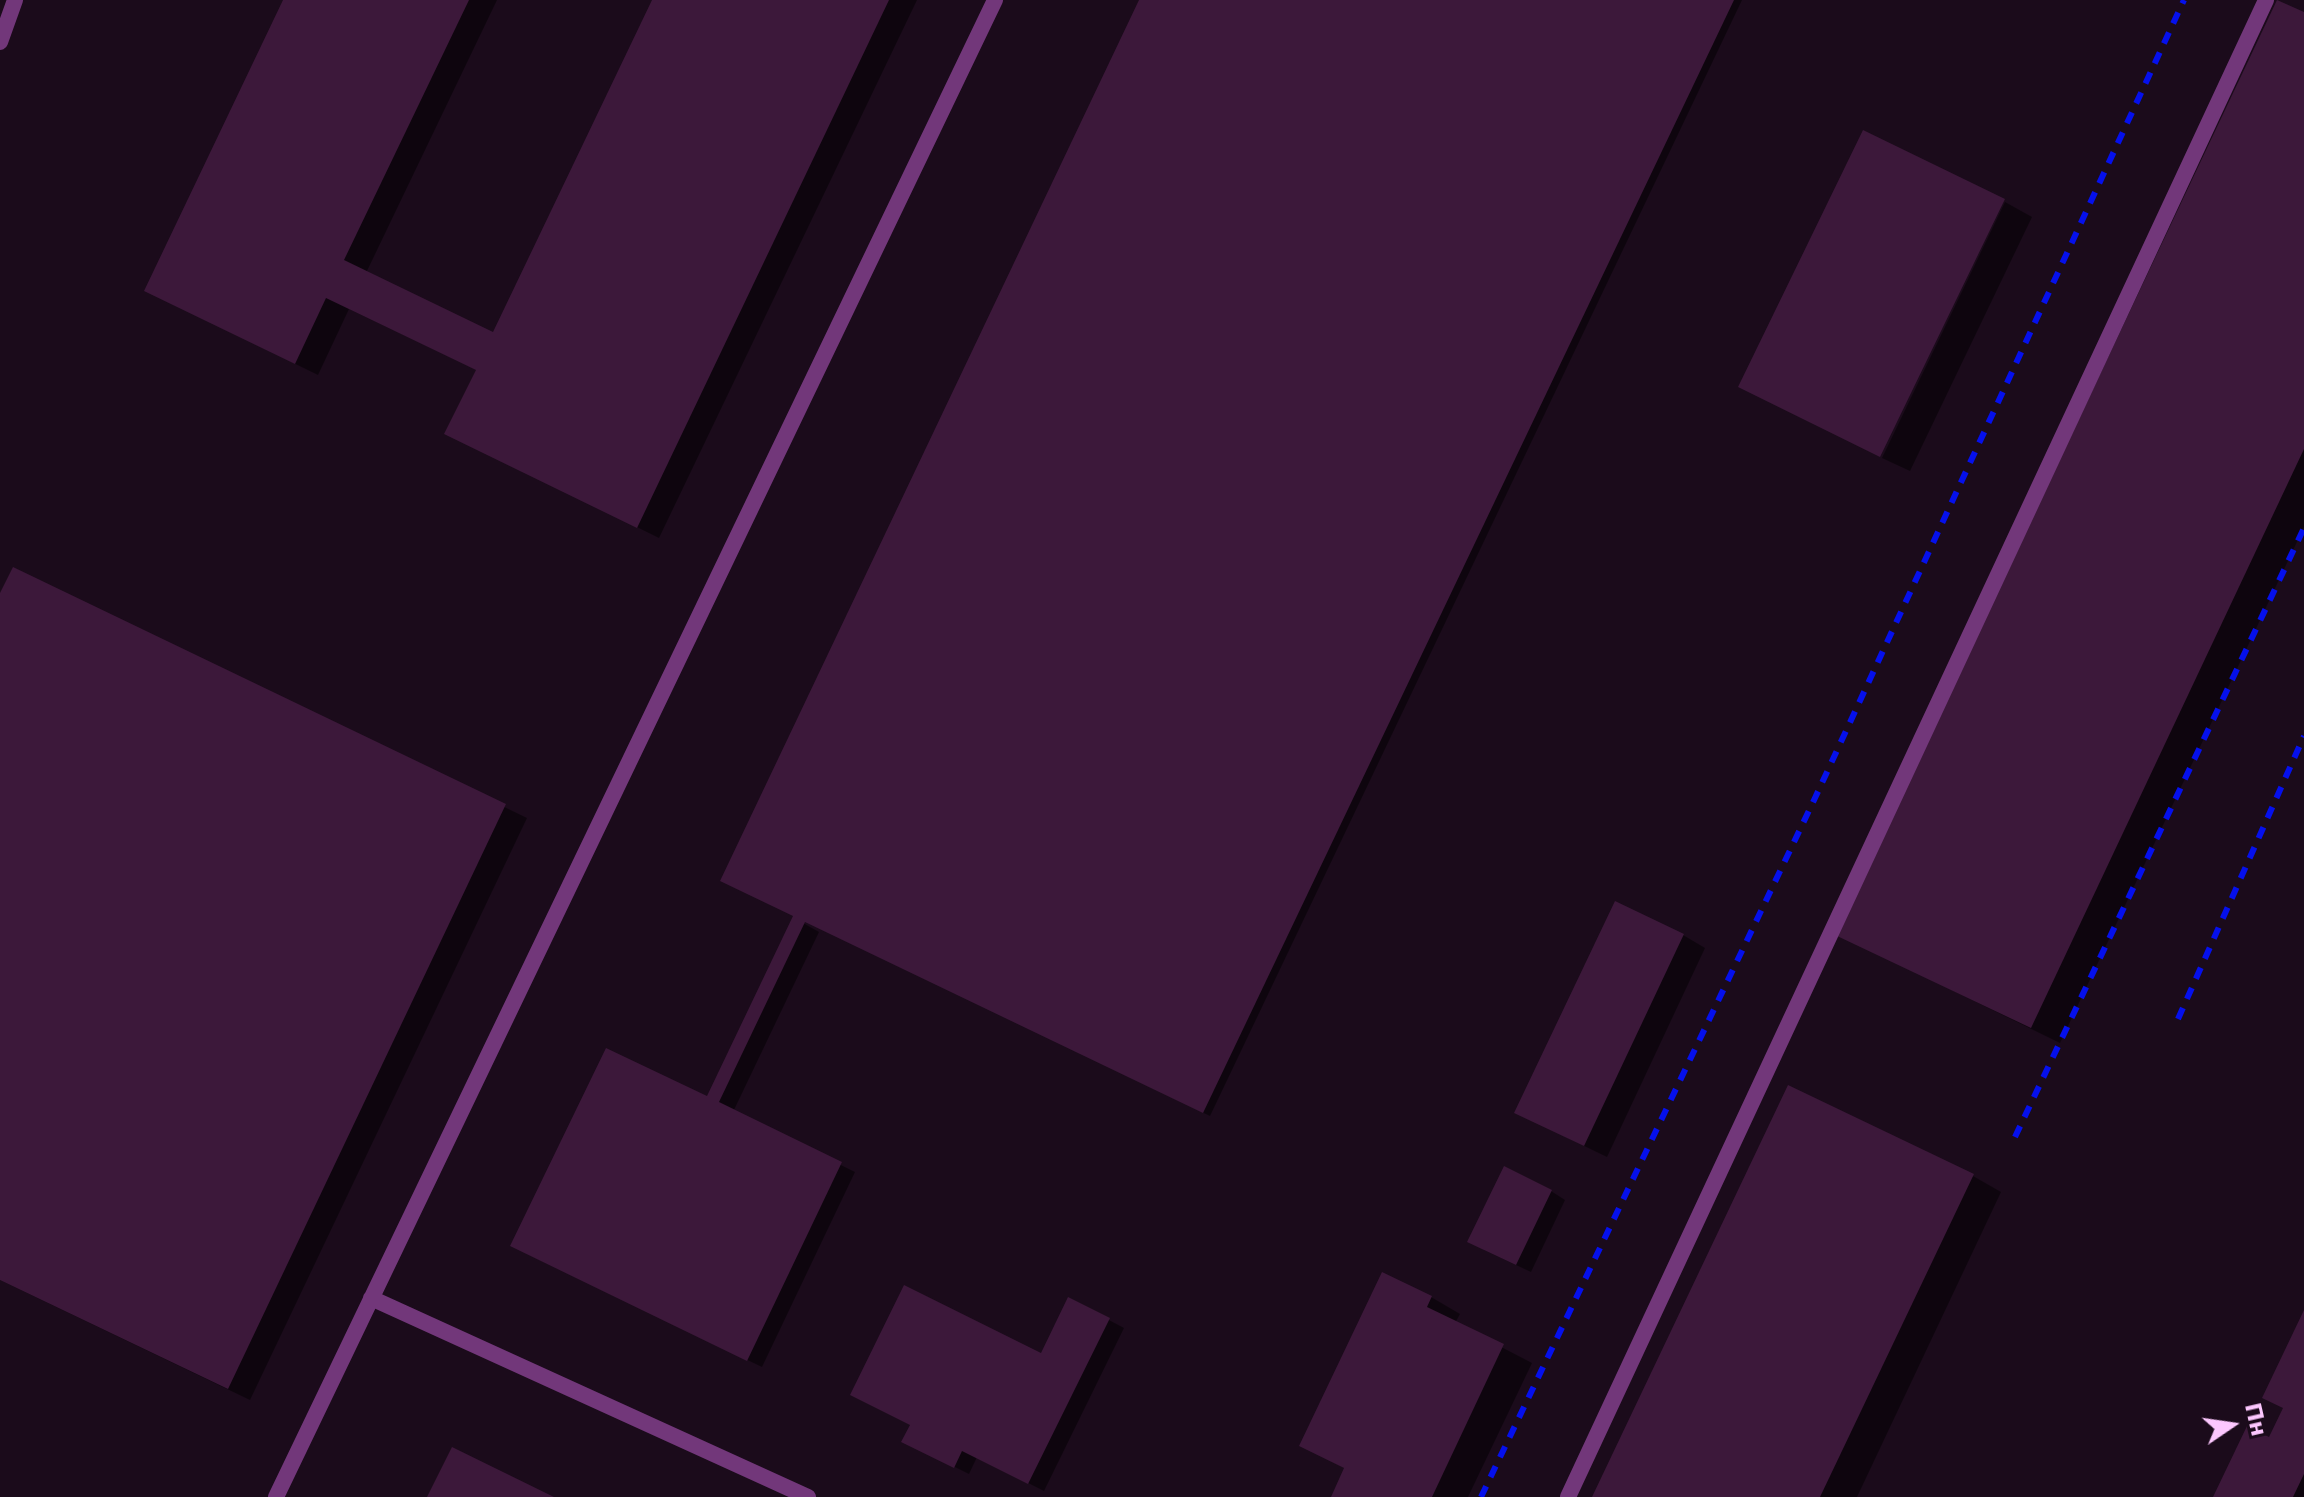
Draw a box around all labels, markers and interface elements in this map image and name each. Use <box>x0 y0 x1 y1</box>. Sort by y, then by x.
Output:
north arrow <box>2192 1385 2272 1465</box>
text: Пн <box>2240 1400 2272 1439</box>

